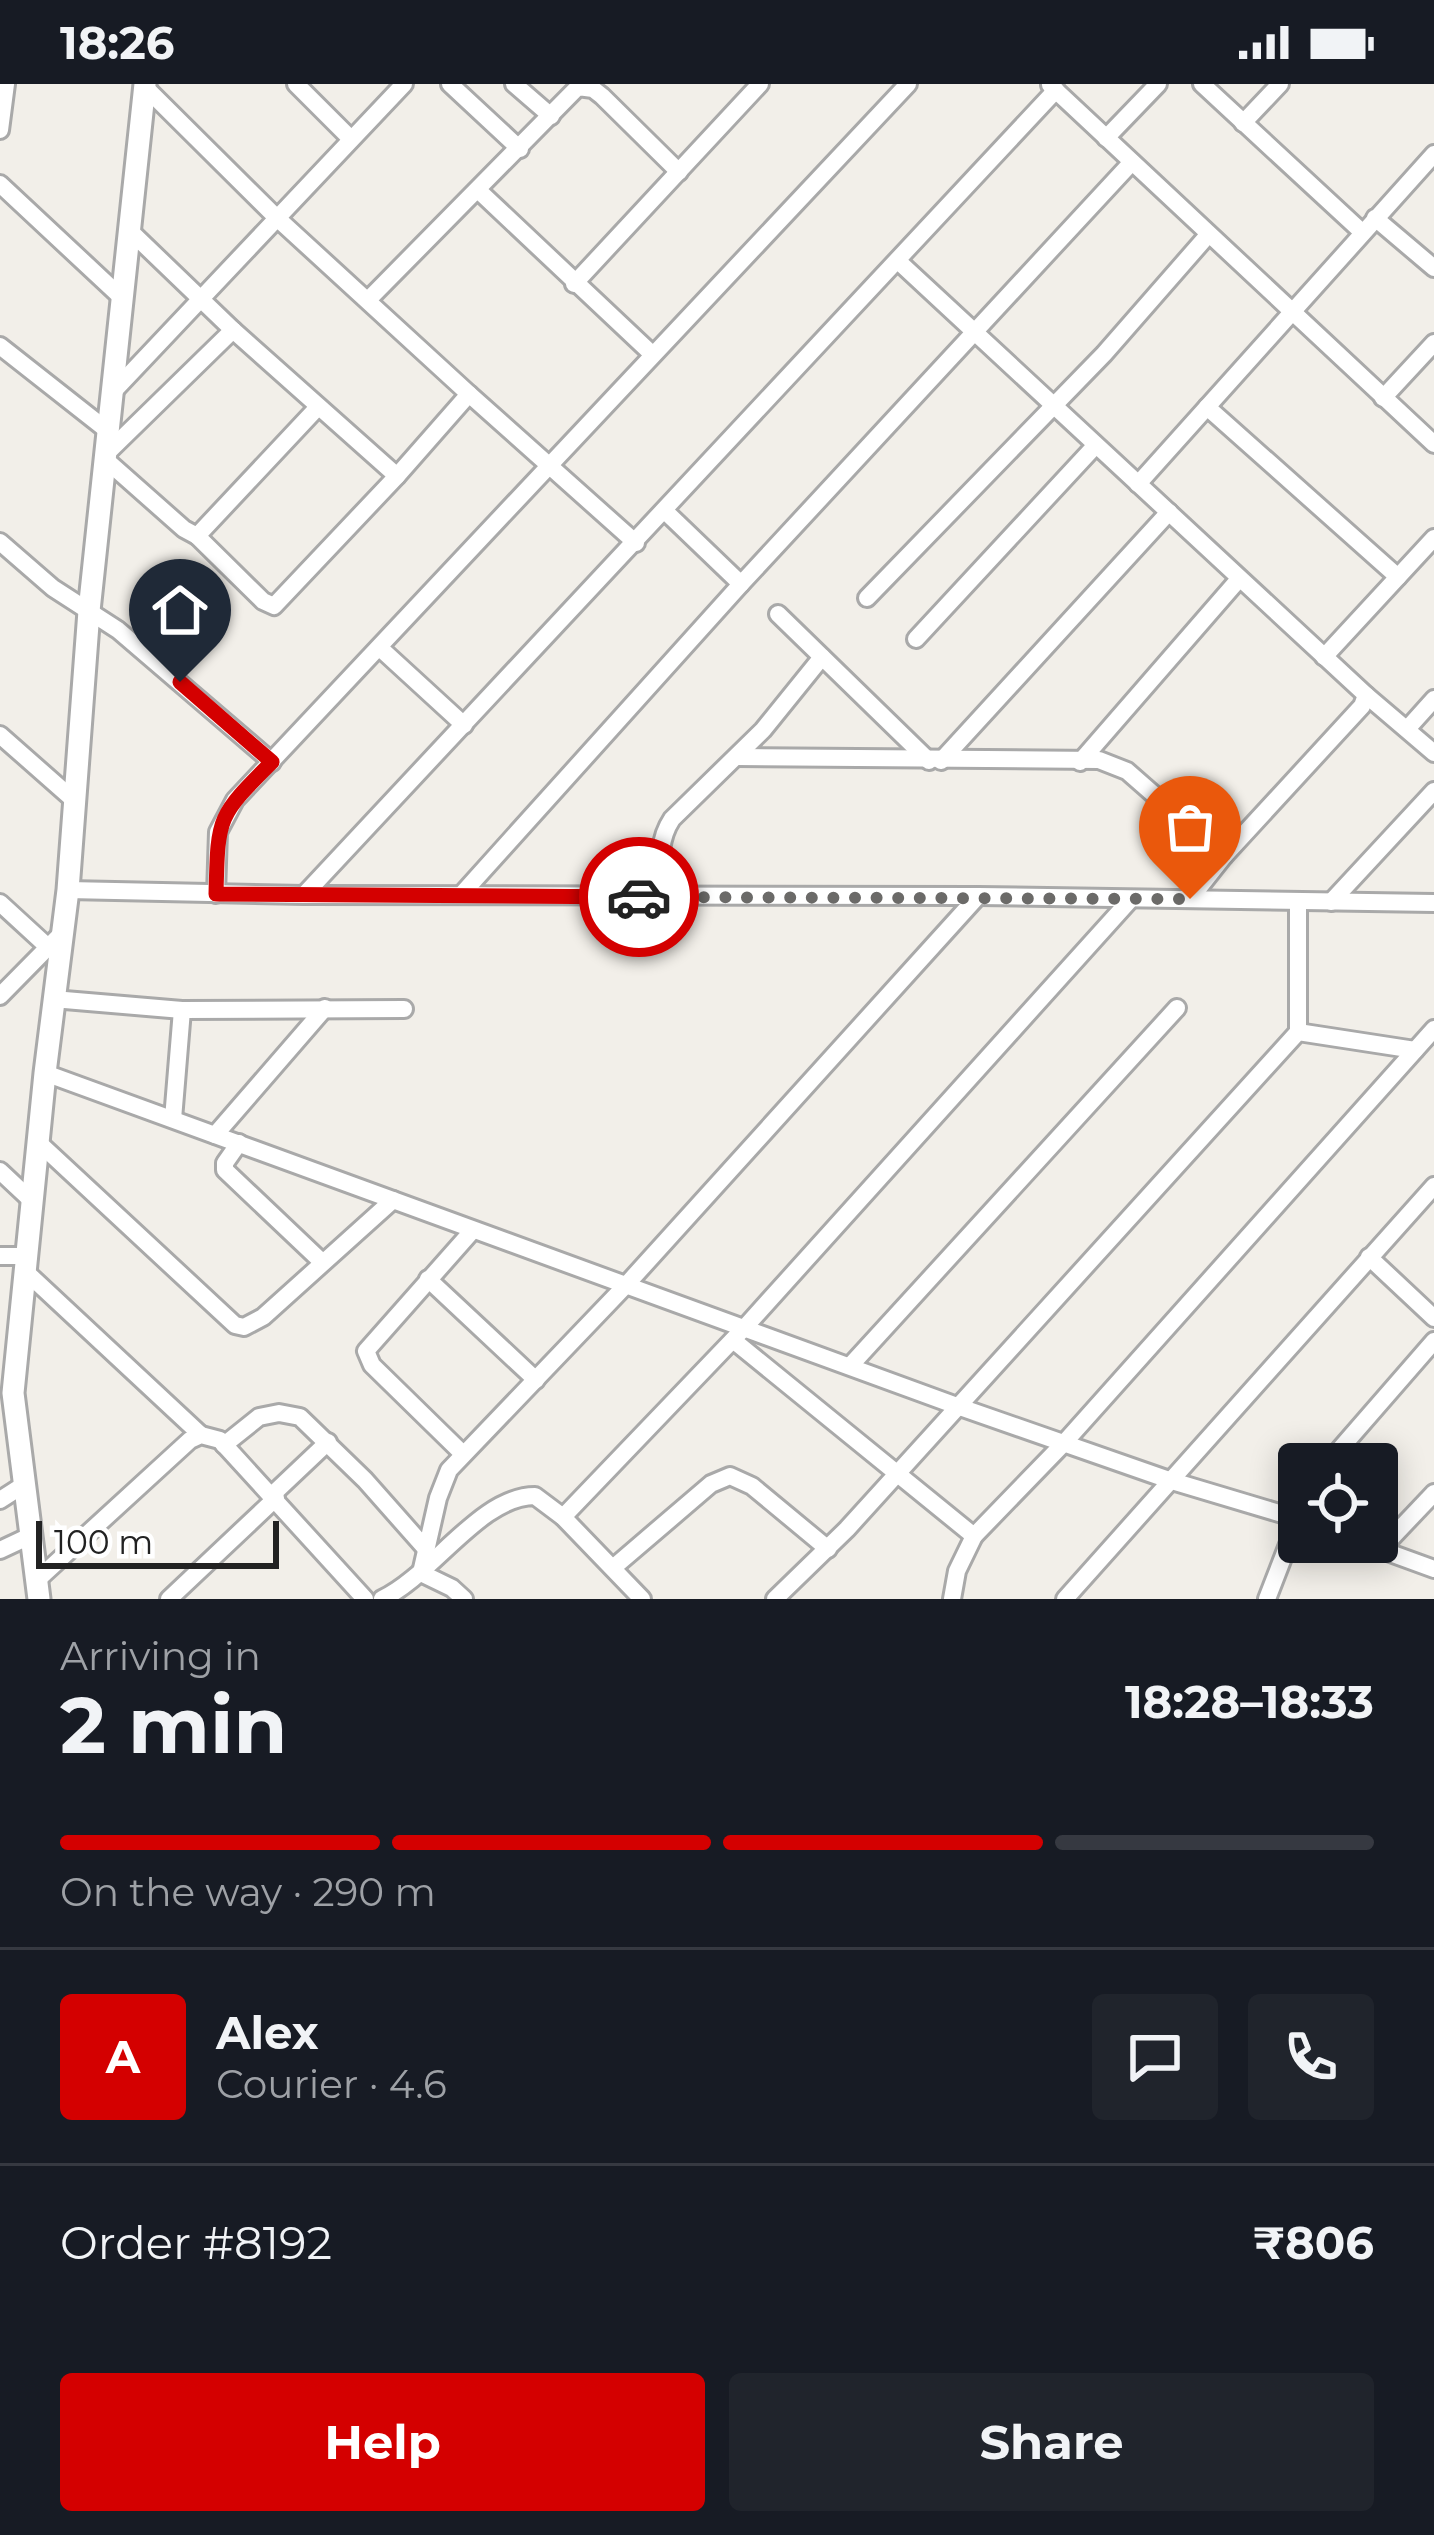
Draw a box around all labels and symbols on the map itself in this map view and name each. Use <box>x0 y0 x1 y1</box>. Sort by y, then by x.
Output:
pin <box>129 559 231 682</box>
pin <box>1139 776 1241 899</box>
courier <box>579 837 699 957</box>
scale bar <box>36 1515 279 1568</box>

